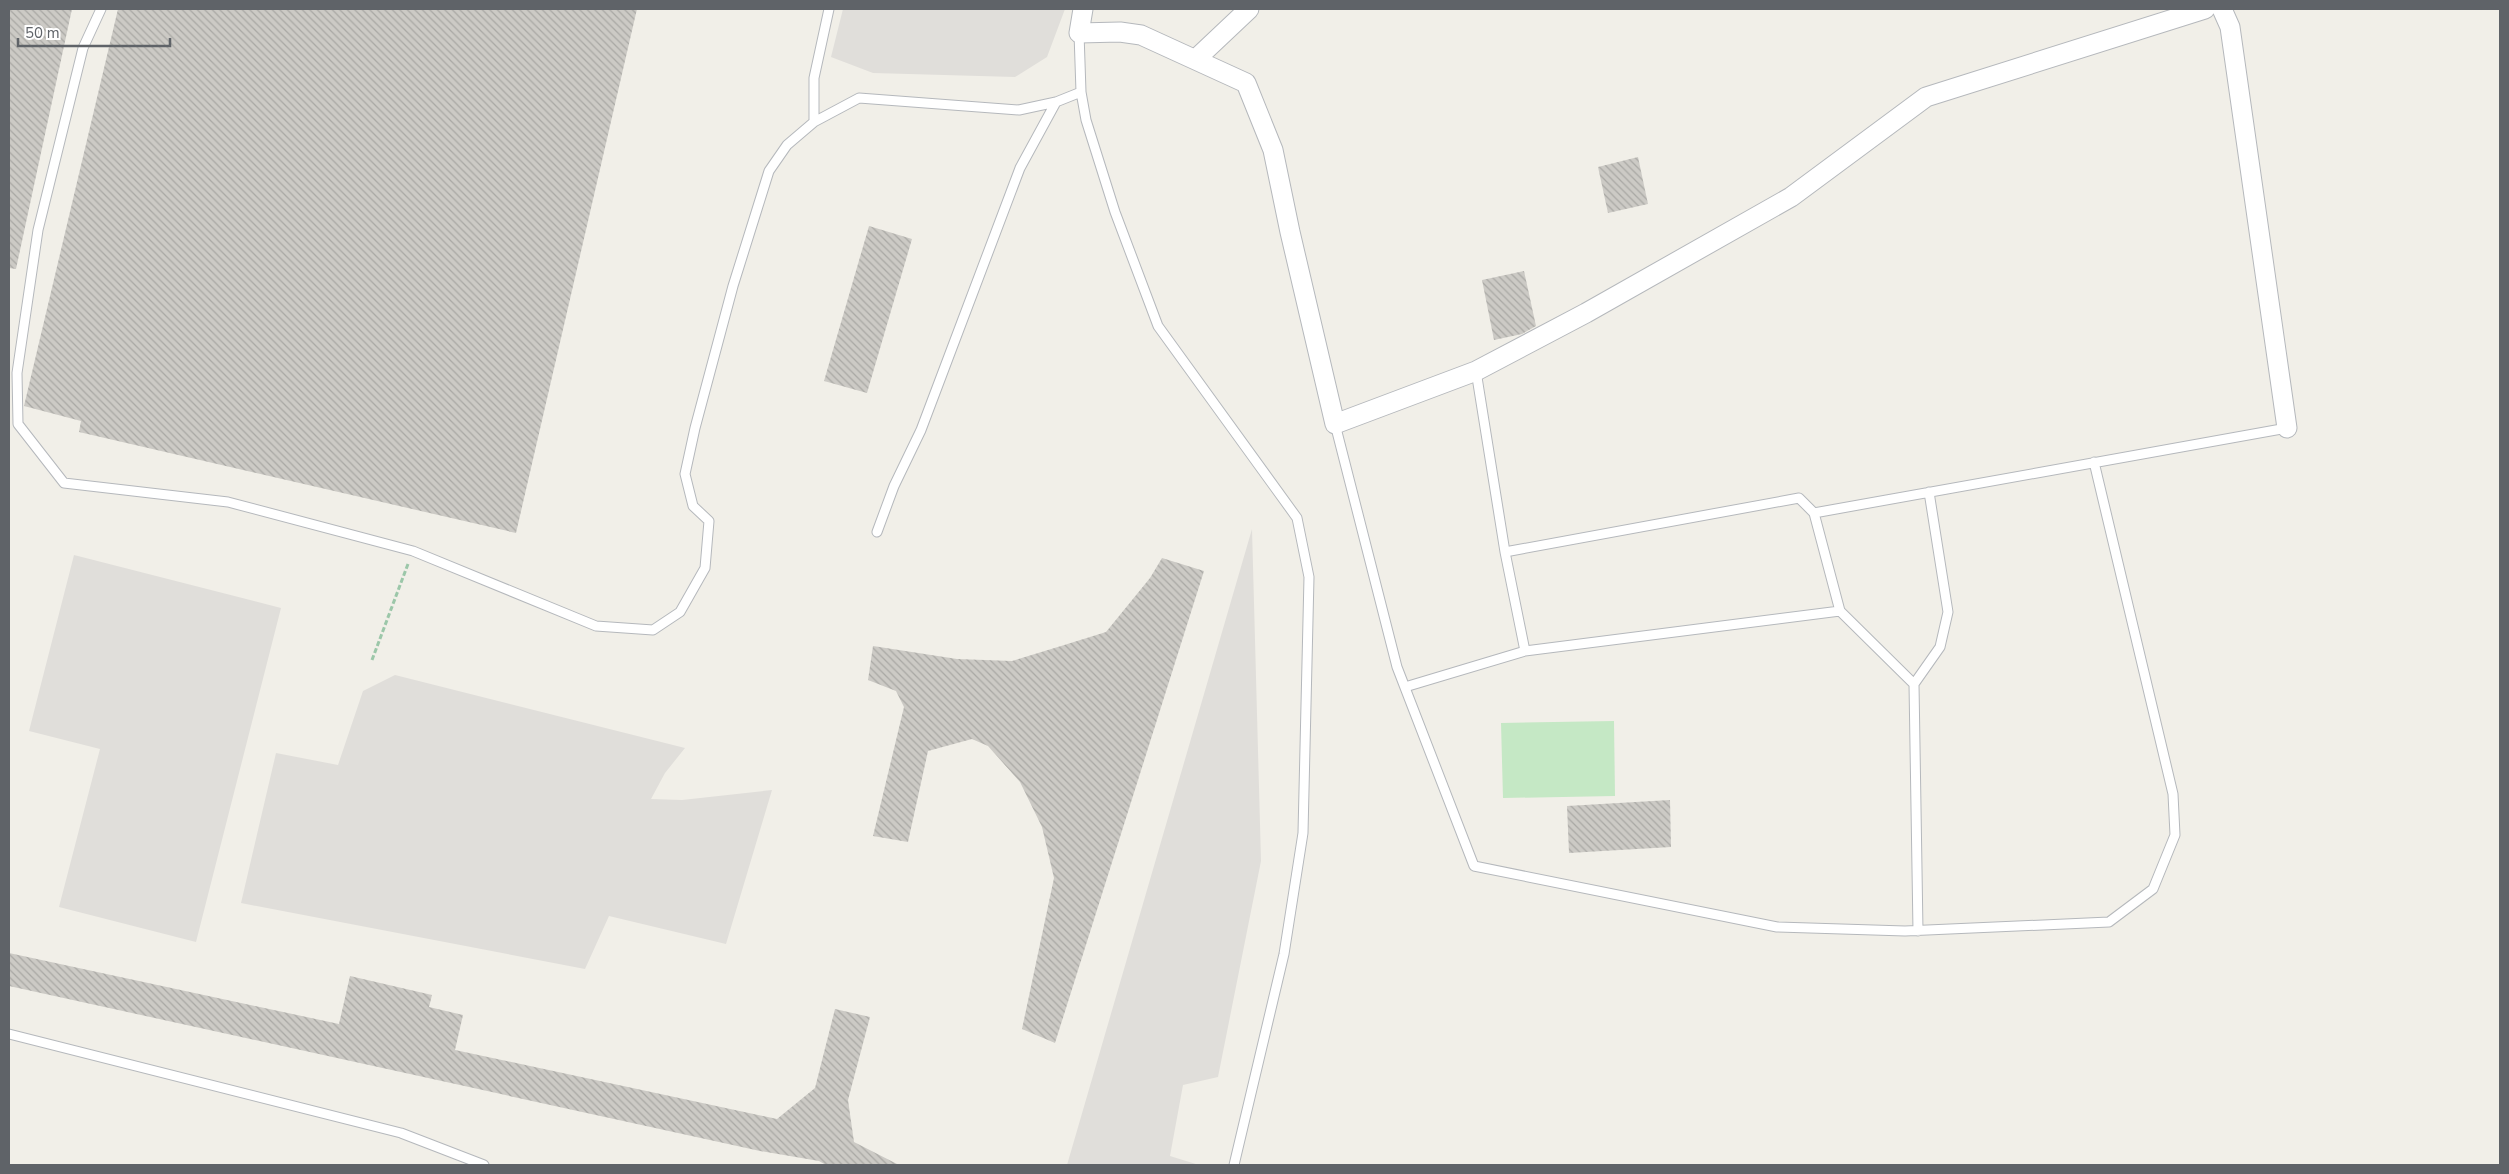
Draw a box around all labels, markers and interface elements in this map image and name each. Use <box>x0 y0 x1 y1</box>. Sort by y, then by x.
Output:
scale bar <box>18 15 170 47</box>
text: 50 m <box>25 23 60 43</box>

